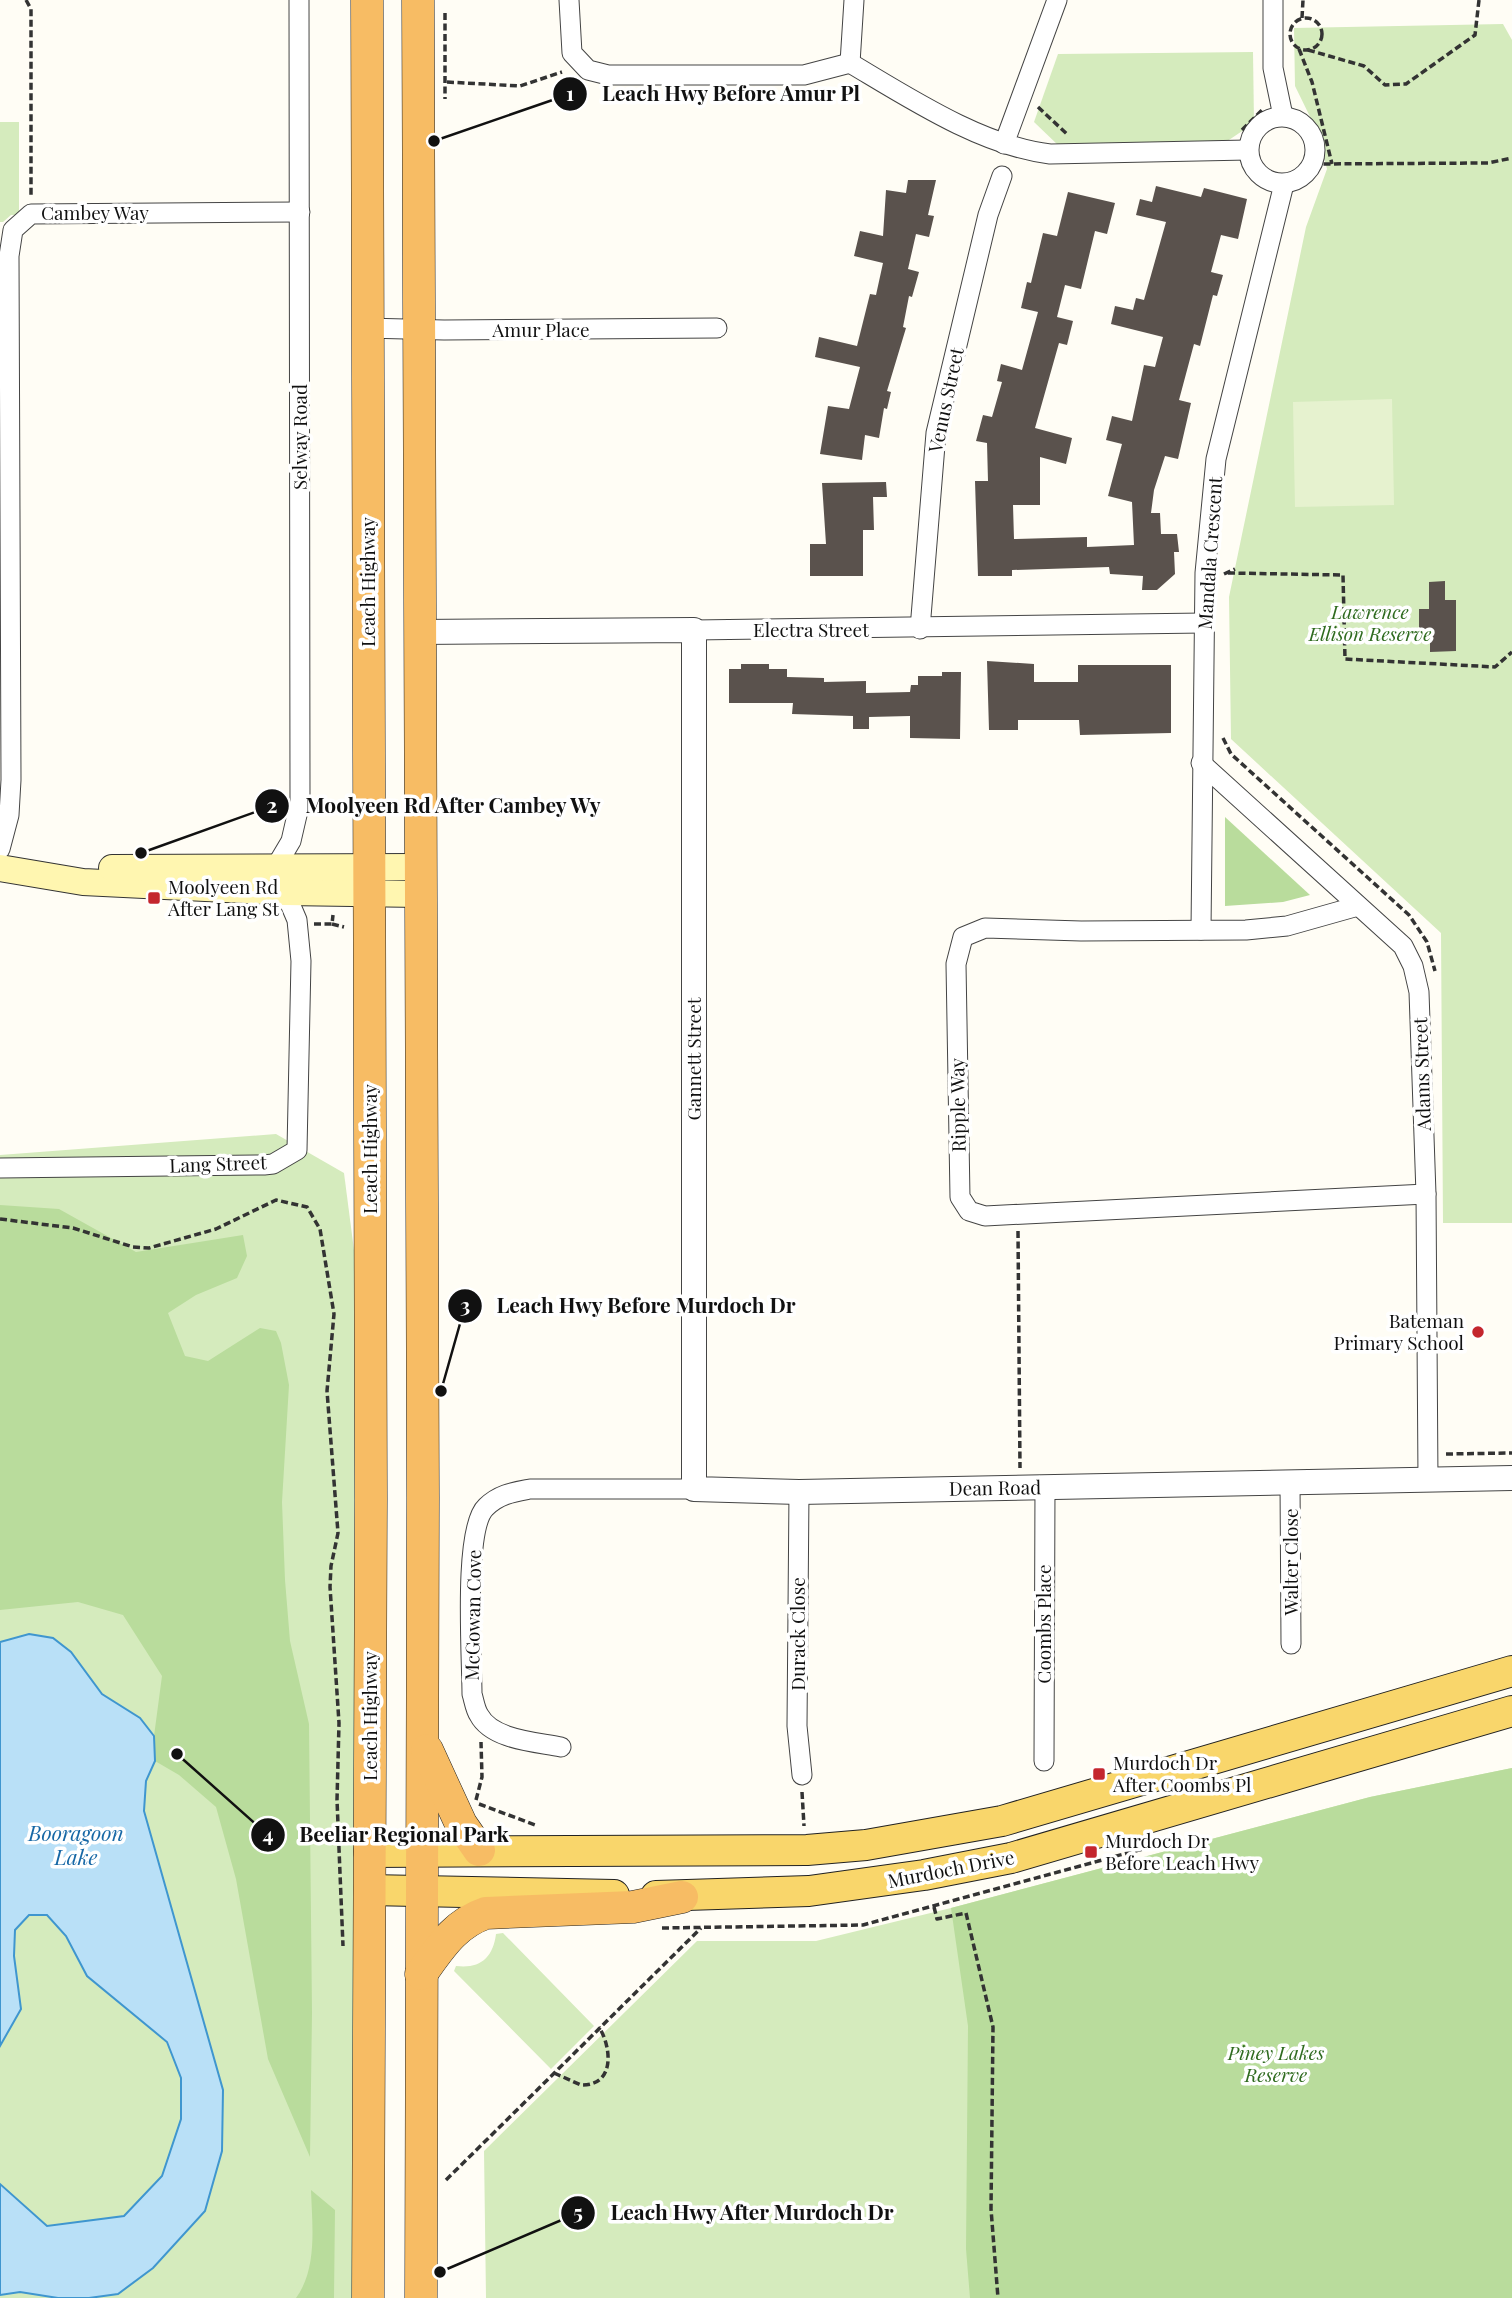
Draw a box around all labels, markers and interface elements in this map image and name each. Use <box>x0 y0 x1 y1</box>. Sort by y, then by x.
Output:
callout: Leach Hwy Before Amur Pl <box>552 73 875 115</box>
text: 1 <box>566 78 574 106</box>
text: Leach Hwy Before Amur Pl <box>602 78 860 106</box>
street label: Cambey Way <box>41 199 149 225</box>
street label: Amur Place <box>491 316 590 342</box>
street label: Venus Street <box>921 344 969 456</box>
street label: Selway Road <box>286 384 312 490</box>
street label: Mandala Crescent <box>1191 475 1227 630</box>
street label: Leach Highway <box>354 517 380 647</box>
park label: Lawrence Ellison Reserve <box>1308 598 1431 646</box>
street label: Electra Street <box>753 616 869 642</box>
callout: Moolyeen Rd After Cambey Wy <box>255 785 616 827</box>
text: 2 <box>267 790 278 818</box>
text: Moolyeen Rd After Cambey Wy <box>305 790 601 818</box>
place label: Moolyeen Rd After Lang St <box>167 873 279 921</box>
marker: Moolyeen Rd After Lang St <box>146 890 162 906</box>
street label: Gannett Street <box>680 997 706 1121</box>
street label: Adams Street <box>1406 1017 1436 1132</box>
street label: Ripple Way <box>943 1057 971 1152</box>
street label: Leach Highway <box>356 1084 382 1214</box>
street label: Lang Street <box>169 1148 267 1178</box>
callout: Leach Hwy Before Murdoch Dr <box>447 1285 810 1327</box>
text: 3 <box>460 1290 470 1318</box>
text: Leach Hwy Before Murdoch Dr <box>496 1290 796 1318</box>
place label: Bateman Primary School <box>1334 1307 1465 1355</box>
marker: Bateman Primary School <box>1470 1324 1486 1340</box>
street label: Dean Road <box>949 1473 1041 1501</box>
street label: Walter Close <box>1277 1508 1303 1617</box>
street label: McGowan Cove <box>458 1549 486 1681</box>
street label: Coombs Place <box>1030 1564 1056 1684</box>
street label: Durack Close <box>784 1577 810 1691</box>
street label: Leach Highway <box>356 1651 382 1781</box>
place label: Murdoch Dr After Coombs Pl <box>1112 1749 1252 1797</box>
marker: Murdoch Dr After Coombs Pl <box>1091 1766 1107 1782</box>
callout: Beeliar Regional Park <box>250 1814 523 1856</box>
water label: Booragoon Lake <box>27 1818 124 1870</box>
text: 4 <box>262 1819 274 1847</box>
text: Beeliar Regional Park <box>299 1819 510 1847</box>
place label: Murdoch Dr Before Leach Hwy <box>1105 1827 1259 1875</box>
street label: Murdoch Drive <box>885 1843 1016 1893</box>
marker: Murdoch Dr Before Leach Hwy <box>1083 1844 1099 1860</box>
park label: Piney Lakes Reserve <box>1227 2039 1324 2087</box>
callout: Leach Hwy After Murdoch Dr <box>561 2192 909 2234</box>
text: 5 <box>573 2197 583 2225</box>
text: Leach Hwy After Murdoch Dr <box>610 2197 894 2225</box>

